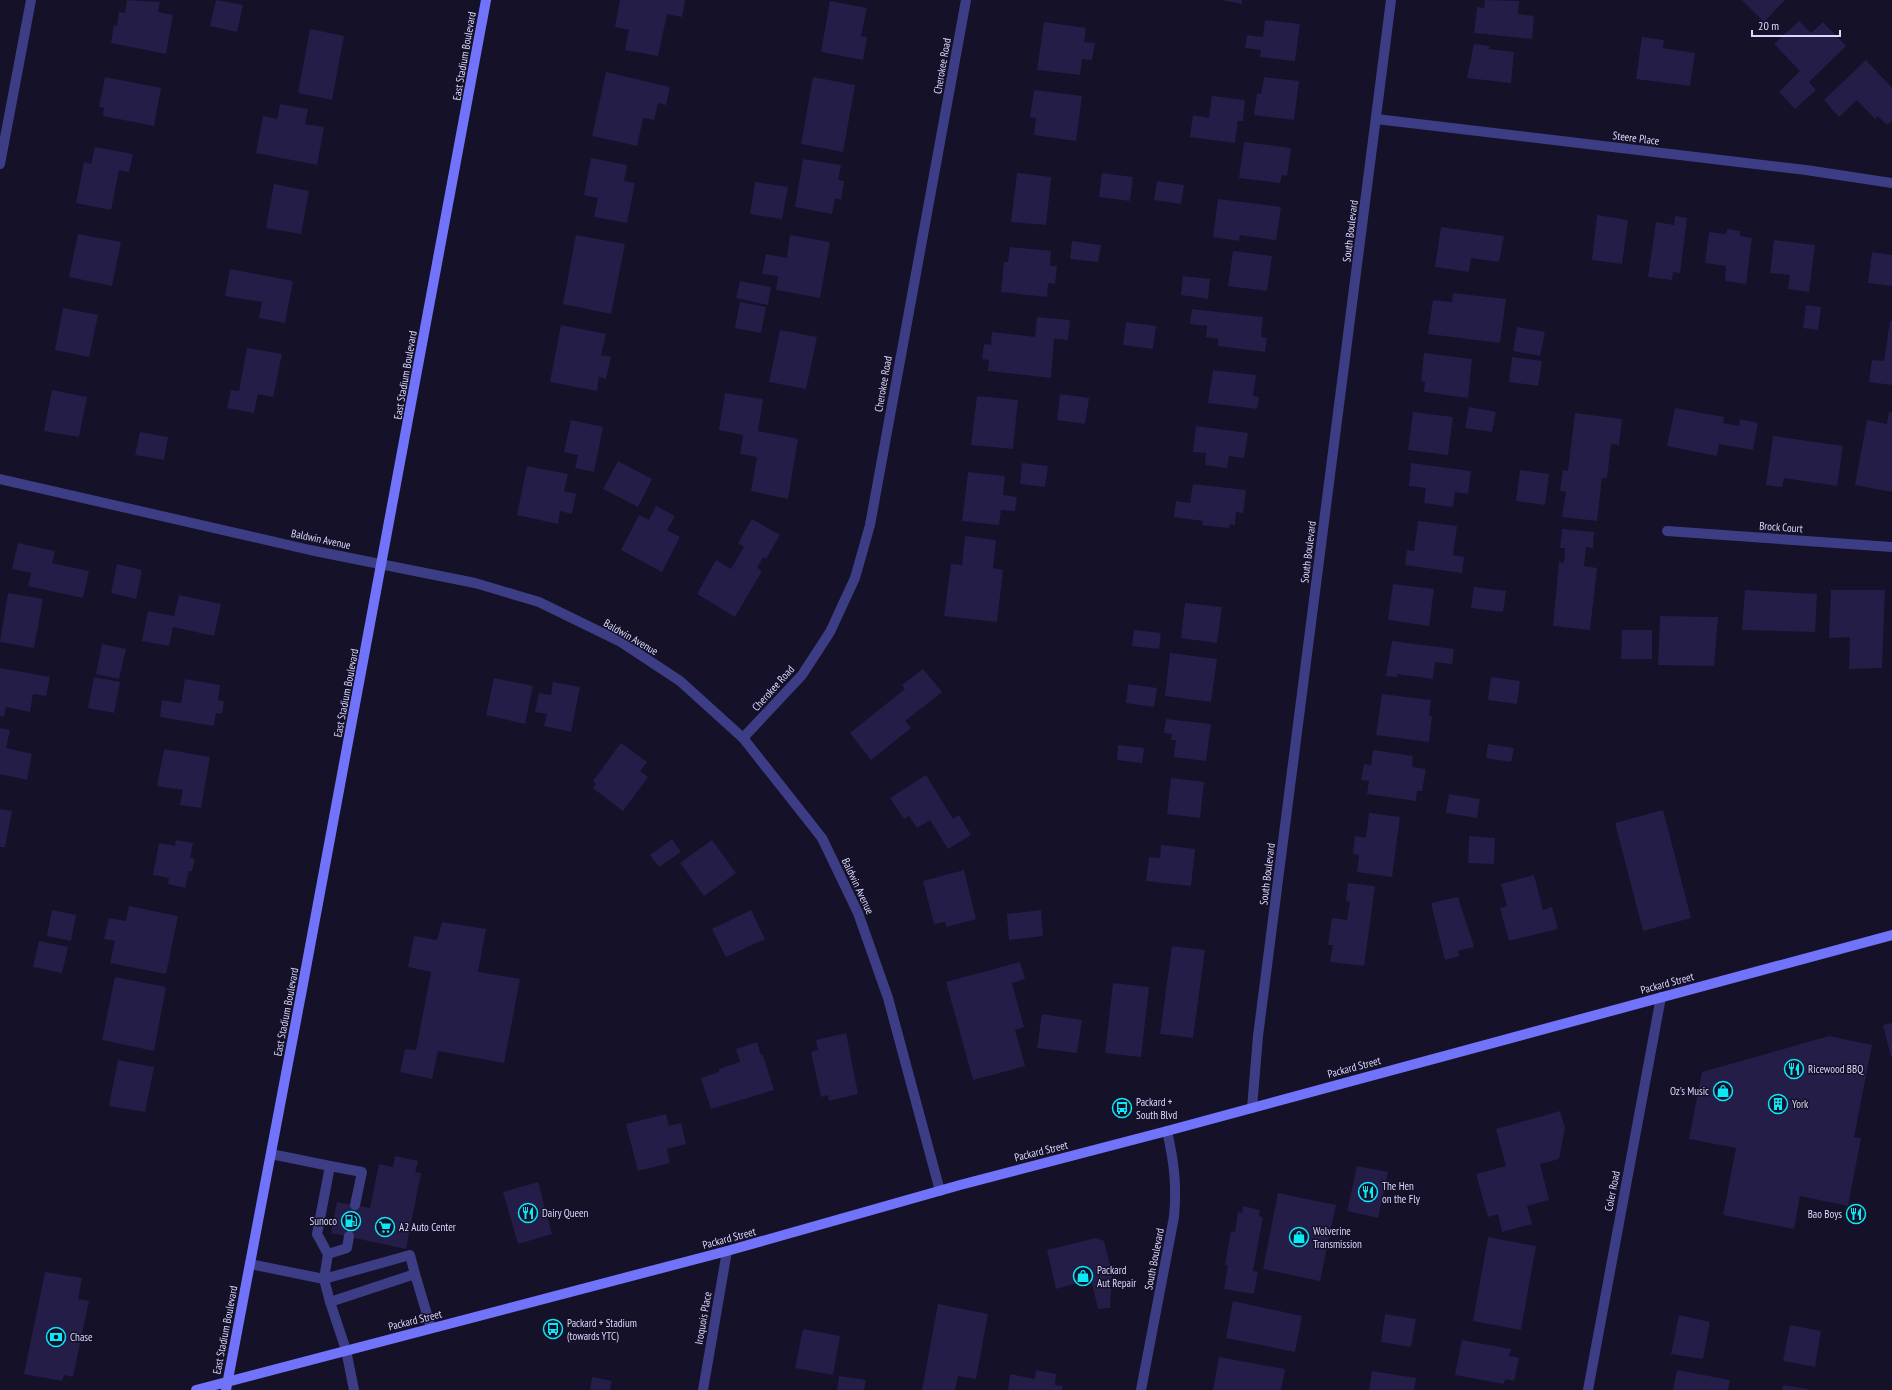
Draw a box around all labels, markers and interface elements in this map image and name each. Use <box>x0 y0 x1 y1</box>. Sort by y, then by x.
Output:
street label: East Stadium Boulevard <box>449 10 479 101</box>
scale bar <box>1752 12 1840 38</box>
text: 20 m <box>1758 18 1779 33</box>
street label: Cherokee Road <box>930 37 954 95</box>
street label: Steere Place <box>1612 128 1660 148</box>
street label: South Boulevard <box>1339 199 1361 263</box>
street label: East Stadium Boulevard <box>390 329 420 420</box>
street label: Cherokee Road <box>871 355 895 413</box>
street label: Brock Court <box>1759 518 1803 536</box>
street label: South Boulevard <box>1297 520 1319 584</box>
street label: Baldwin Avenue <box>290 526 352 552</box>
street label: Baldwin Avenue <box>601 616 661 658</box>
street label: East Stadium Boulevard <box>331 647 361 738</box>
street label: Cherokee Road <box>749 662 797 714</box>
street label: South Boulevard <box>1256 842 1278 906</box>
street label: Baldwin Avenue <box>839 856 877 917</box>
street label: East Stadium Boulevard <box>271 966 301 1057</box>
street label: Packard Street <box>1639 969 1695 997</box>
street label: Packard Street <box>1326 1053 1382 1081</box>
restaurant icon: Ricewood BBQ <box>1783 1058 1805 1080</box>
place label: Ricewood BBQ <box>1808 1062 1864 1076</box>
shop icon: Oz's Music <box>1712 1080 1734 1102</box>
place label: Oz's Music <box>1670 1084 1709 1098</box>
building icon: York <box>1767 1093 1789 1115</box>
place label: Packard + South Blvd <box>1136 1095 1177 1122</box>
bus stop icon: Packard + South Blvd <box>1111 1097 1133 1119</box>
place label: York <box>1792 1097 1809 1111</box>
street label: Packard Street <box>1013 1138 1069 1164</box>
street label: Coler Road <box>1601 1169 1623 1212</box>
place label: The Hen on the Fly <box>1382 1179 1421 1206</box>
restaurant icon: The Hen on the Fly <box>1357 1181 1379 1203</box>
restaurant icon: Dairy Queen <box>517 1202 539 1224</box>
restaurant icon: Bao Boys <box>1845 1203 1867 1225</box>
place label: Dairy Queen <box>542 1206 589 1220</box>
place label: Bao Boys <box>1808 1207 1842 1221</box>
fuel station icon: Sunoco <box>340 1210 362 1232</box>
place label: Sunoco <box>309 1214 337 1228</box>
supermarket icon: A2 Auto Center <box>374 1216 396 1238</box>
place label: A2 Auto Center <box>399 1220 456 1234</box>
street label: Packard Street <box>701 1224 757 1252</box>
place label: Wolverine Transmission <box>1313 1224 1362 1251</box>
shop icon: Wolverine Transmission <box>1288 1226 1310 1248</box>
street label: South Boulevard <box>1141 1227 1167 1291</box>
place label: Packard Aut Repair <box>1097 1263 1136 1290</box>
shop icon: Packard Aut Repair <box>1072 1265 1094 1287</box>
street label: East Stadium Boulevard <box>210 1284 240 1375</box>
street label: Iroquois Place <box>691 1290 715 1345</box>
street label: Packard Street <box>387 1307 443 1333</box>
place label: Packard + Stadium (towards YTC) <box>567 1316 637 1343</box>
bus stop icon: Packard + Stadium (towards YTC) <box>542 1318 564 1340</box>
bank icon: Chase <box>45 1326 67 1348</box>
place label: Chase <box>70 1330 93 1344</box>

